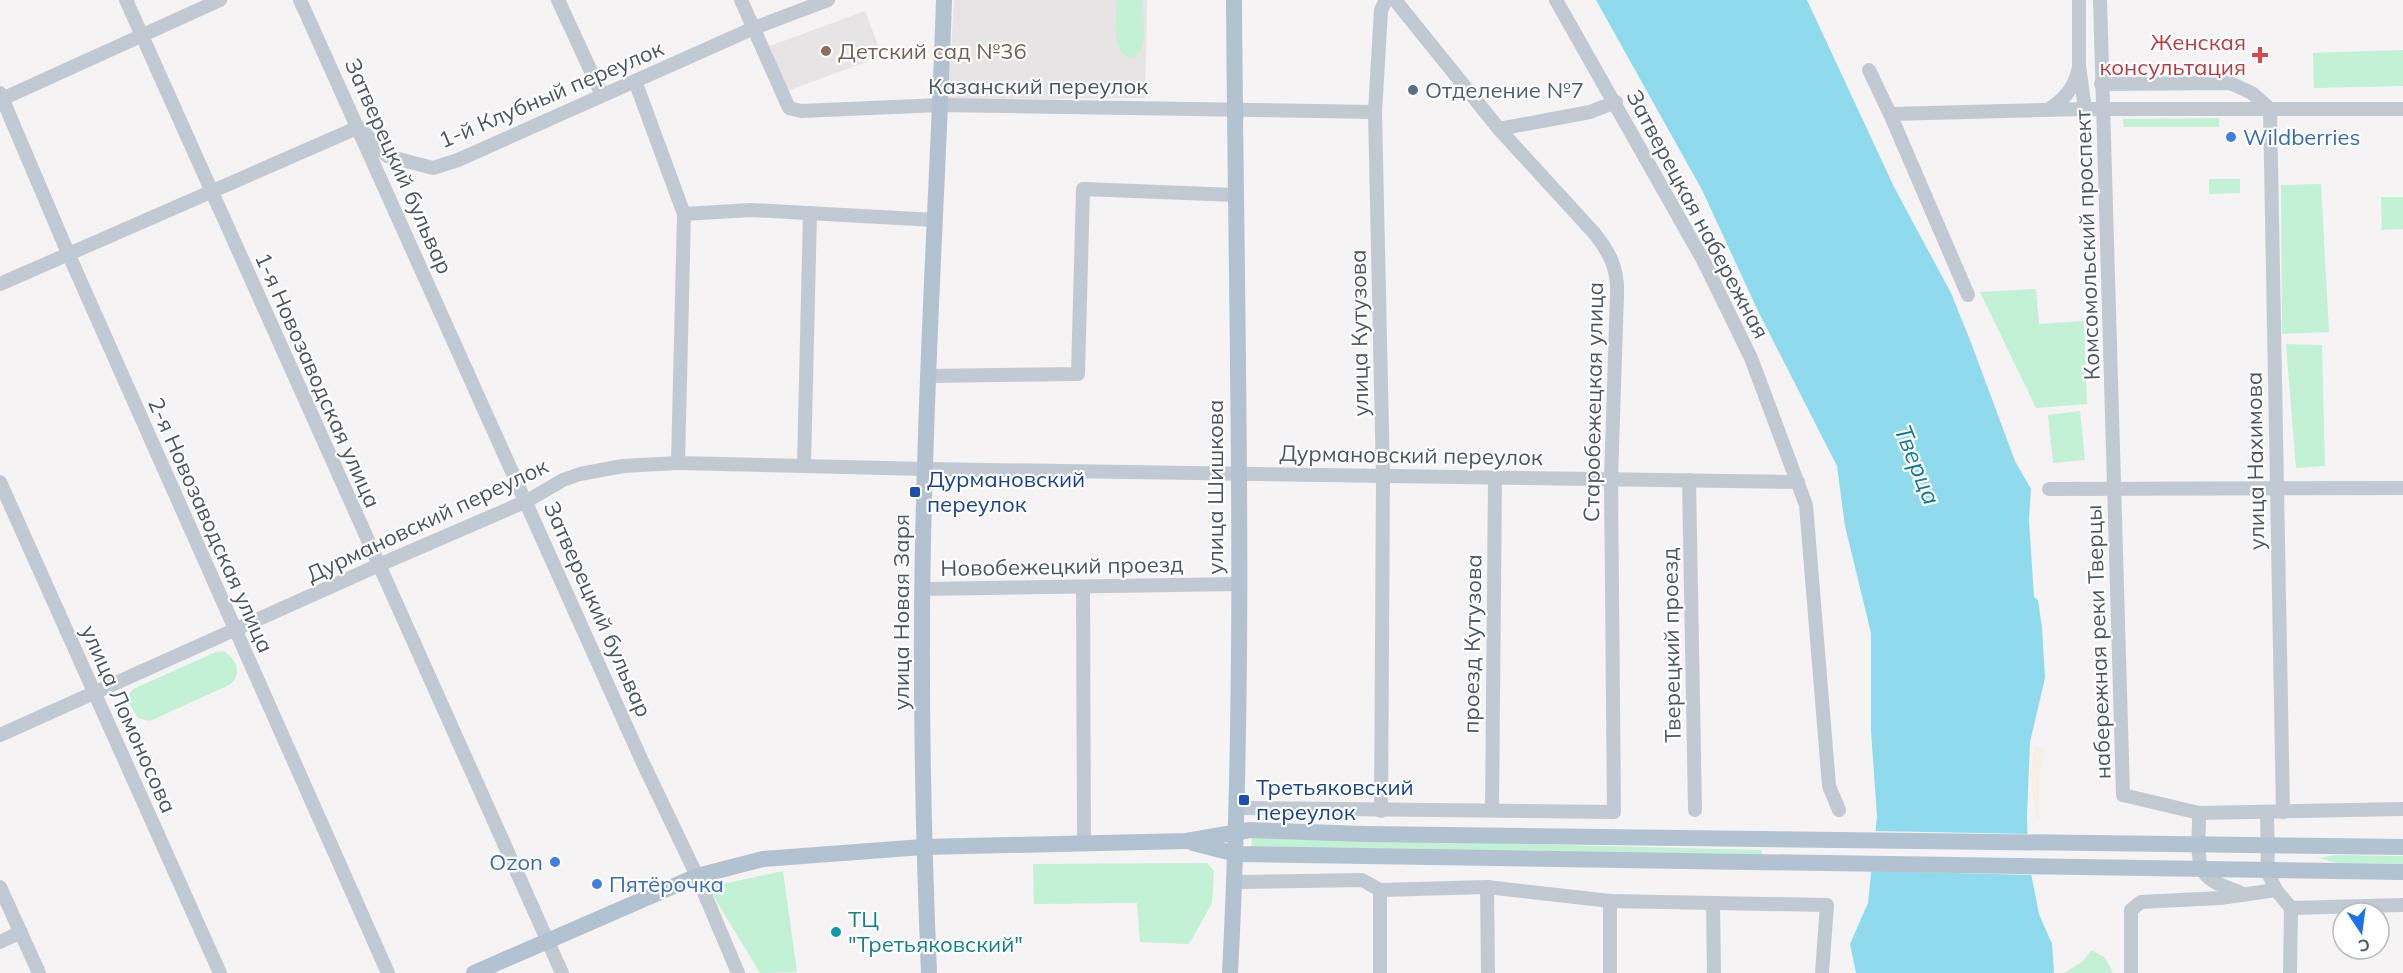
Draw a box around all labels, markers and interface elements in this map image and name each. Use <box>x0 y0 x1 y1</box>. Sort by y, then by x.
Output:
place label: Женская консультация <box>2099 28 2246 81</box>
street label: 1-й Клубный переулок <box>434 34 668 154</box>
place label: Детский сад №36 <box>838 37 1027 65</box>
marker: Детский сад №36 <box>819 44 833 58</box>
marker: Женская консультация <box>2251 46 2269 64</box>
street label: Затверецкий бульвар <box>339 54 459 278</box>
street label: Казанский переулок <box>928 72 1148 100</box>
place label: Отделение №7 <box>1425 76 1584 104</box>
marker: Отделение №7 <box>1406 83 1420 97</box>
street label: Затверецкая набережная <box>1620 85 1776 343</box>
street label: Комсомольский проспект <box>2068 109 2106 381</box>
place label: Wildberries <box>2243 123 2360 151</box>
marker: Wildberries <box>2224 130 2238 144</box>
street label: 1-я Новозаводская улица <box>249 248 387 512</box>
street label: улица Кутузова <box>1344 249 1374 417</box>
street label: Старобежецкая улица <box>1577 282 1609 522</box>
street label: улица Нахимова <box>2239 372 2271 550</box>
street label: 2-я Новозаводская улица <box>142 393 280 657</box>
street label: улица Шишкова <box>1201 399 1229 575</box>
water label: Тверца <box>1888 420 1947 509</box>
street label: Дурмановский переулок <box>1279 439 1543 471</box>
street label: Дурмановский переулок <box>302 452 552 588</box>
place label: Дурмановский переулок <box>927 465 1085 518</box>
marker: Дурмановский переулок <box>908 485 922 499</box>
street label: Затверецкий бульвар <box>538 497 658 721</box>
street label: набережная реки Тверцы <box>2079 504 2117 780</box>
street label: улица Новая Заря <box>887 514 915 710</box>
street label: Тверецкий проезд <box>1655 547 1687 743</box>
street label: Новобежецкий проезд <box>940 550 1184 582</box>
street label: проезд Кутузова <box>1456 554 1488 734</box>
street label: улица Ломоносова <box>75 621 183 817</box>
place label: Третьяковский переулок <box>1256 773 1414 826</box>
marker: Третьяковский переулок <box>1237 793 1251 807</box>
place label: Ozon <box>489 848 543 876</box>
marker: Ozon <box>548 855 562 869</box>
place label: Пятёрочка <box>609 870 724 898</box>
marker: Пятёрочка <box>590 877 604 891</box>
north arrow <box>2331 901 2391 961</box>
place label: ТЦ "Третьяковский" <box>848 905 1023 958</box>
marker: ТЦ "Третьяковский" <box>829 925 843 939</box>
text: С <box>2357 935 2372 957</box>

